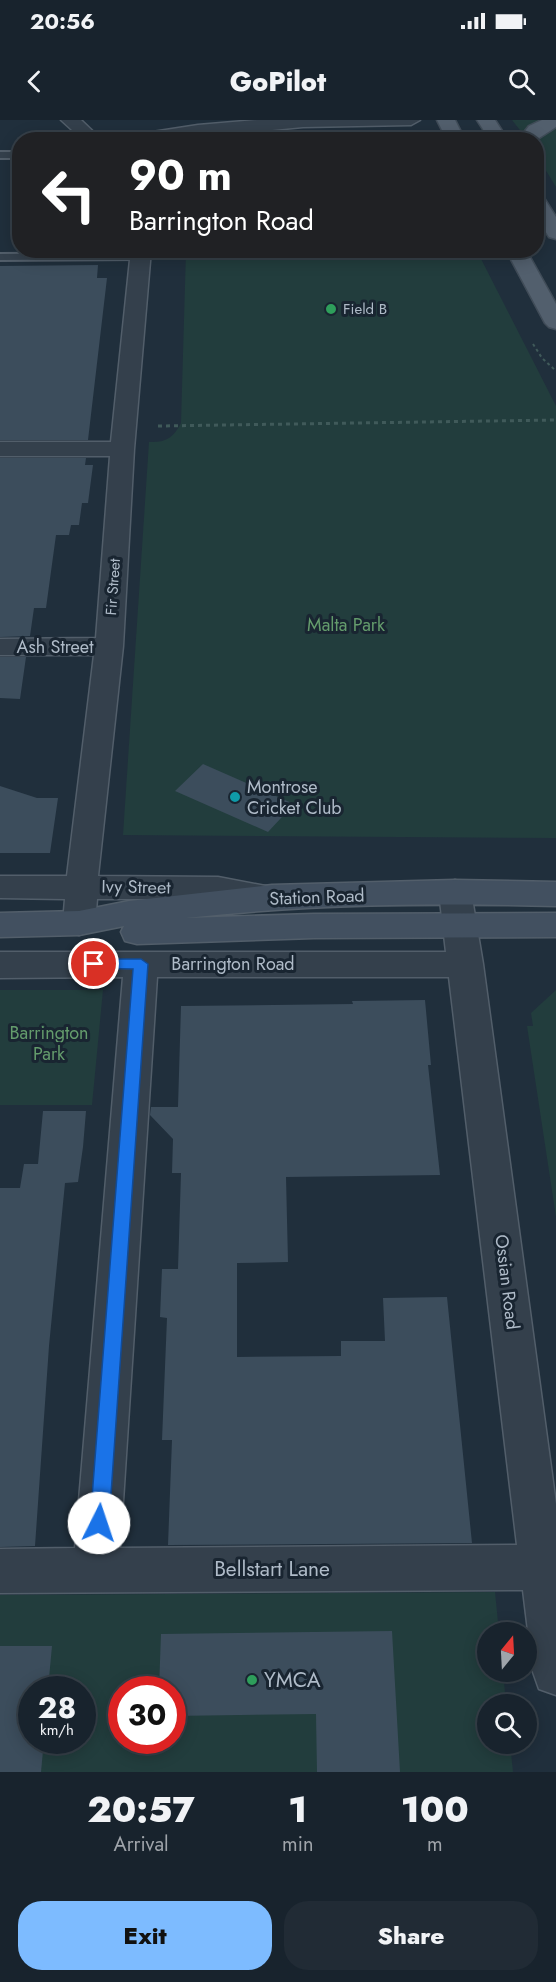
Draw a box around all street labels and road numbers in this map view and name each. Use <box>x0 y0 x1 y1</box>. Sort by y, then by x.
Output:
street label: Fir Street <box>100 557 126 616</box>
street label: Ash Street <box>17 634 94 660</box>
street label: Ivy Street <box>101 873 171 901</box>
street label: Station Road <box>269 882 365 912</box>
street label: Barrington Road <box>171 951 295 977</box>
street label: Ossian Road <box>488 1233 526 1331</box>
street label: Bellstart Lane <box>214 1554 330 1584</box>

